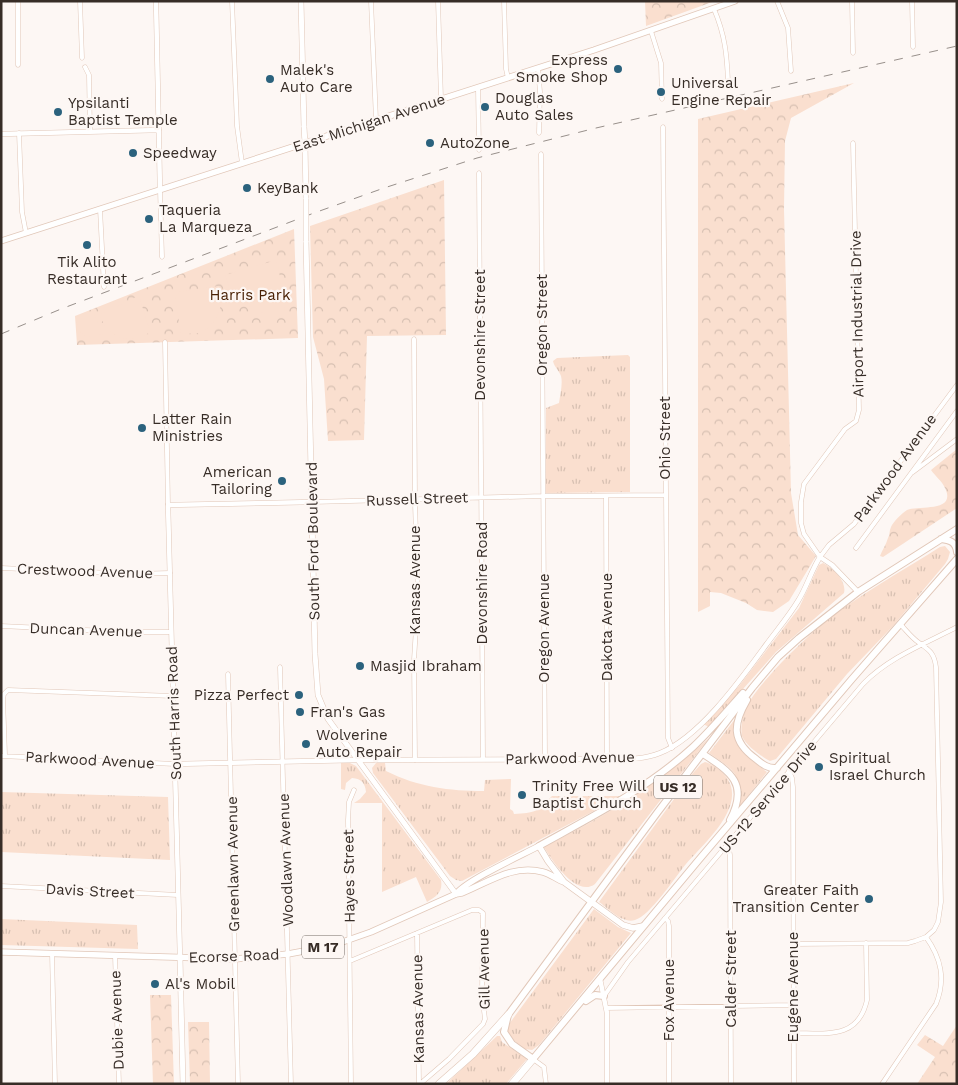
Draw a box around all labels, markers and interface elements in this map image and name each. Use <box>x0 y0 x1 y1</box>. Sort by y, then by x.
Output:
place label: Express Smoke Shop <box>516 51 608 86</box>
place label: Malek's Auto Care <box>280 61 353 96</box>
marker: Express Smoke Shop <box>612 63 624 75</box>
marker: Malek's Auto Care <box>264 73 276 85</box>
place label: Universal Engine Repair <box>671 74 771 109</box>
marker: Universal Engine Repair <box>655 86 667 98</box>
place label: Douglas Auto Sales <box>495 89 574 124</box>
street label: East Michigan Avenue <box>291 90 447 156</box>
place label: Ypsilanti Baptist Temple <box>68 94 178 129</box>
marker: Douglas Auto Sales <box>479 101 491 113</box>
marker: Ypsilanti Baptist Temple <box>52 106 64 118</box>
place label: AutoZone <box>440 134 510 152</box>
marker: AutoZone <box>424 137 436 149</box>
place label: Speedway <box>143 144 217 162</box>
marker: Speedway <box>127 147 139 159</box>
place label: KeyBank <box>257 179 319 197</box>
marker: KeyBank <box>241 182 253 194</box>
place label: Taqueria La Marqueza <box>159 201 253 236</box>
marker: Taqueria La Marqueza <box>143 213 155 225</box>
street label: Airport Industrial Drive <box>847 230 867 398</box>
marker: Tik Alito Restaurant <box>81 239 93 251</box>
place label: Tik Alito Restaurant <box>47 253 128 288</box>
street label: Devonshire Street <box>471 269 489 401</box>
street label: Oregon Street <box>533 273 551 376</box>
park label: Harris Park <box>210 286 291 304</box>
street label: Ohio Street <box>656 395 674 480</box>
place label: Latter Rain Ministries <box>152 410 232 445</box>
street label: Parkwood Avenue <box>850 410 940 526</box>
marker: Latter Rain Ministries <box>136 422 148 434</box>
street label: South Ford Boulevard <box>303 461 323 621</box>
place label: American Tailoring <box>203 463 272 498</box>
marker: American Tailoring <box>276 475 288 487</box>
street label: Russell Street <box>365 488 469 510</box>
street label: Devonshire Road <box>473 522 491 644</box>
street label: Kansas Avenue <box>406 525 424 635</box>
street label: Crestwood Avenue <box>17 560 153 582</box>
street label: Oregon Avenue <box>535 573 553 683</box>
street label: Dakota Avenue <box>598 573 616 681</box>
street label: Duncan Avenue <box>29 619 143 641</box>
street label: South Harris Road <box>163 646 185 780</box>
place label: Masjid Ibraham <box>370 657 482 675</box>
marker: Masjid Ibraham <box>354 660 366 672</box>
place label: Pizza Perfect <box>194 686 290 704</box>
marker: Pizza Perfect <box>293 689 305 701</box>
place label: Fran's Gas <box>310 703 386 721</box>
marker: Fran's Gas <box>294 706 306 718</box>
place label: Wolverine Auto Repair <box>316 726 402 761</box>
street label: US-12 Service Drive <box>715 737 821 857</box>
marker: Wolverine Auto Repair <box>300 738 312 750</box>
street label: Parkwood Avenue <box>25 748 155 772</box>
street label: Parkwood Avenue <box>505 748 635 768</box>
place label: Spiritual Israel Church <box>829 749 926 784</box>
marker: Spiritual Israel Church <box>813 761 825 773</box>
road number: US 12 <box>654 776 702 799</box>
place label: Trinity Free Will Baptist Church <box>532 777 647 812</box>
marker: Trinity Free Will Baptist Church <box>516 789 528 801</box>
street label: Woodlawn Avenue <box>275 793 297 927</box>
street label: Greenlawn Avenue <box>223 796 243 932</box>
street label: Hayes Street <box>339 828 359 923</box>
street label: Davis Street <box>45 880 136 902</box>
place label: Greater Faith Transition Center <box>733 881 859 916</box>
marker: Greater Faith Transition Center <box>863 893 875 905</box>
street label: Gill Avenue <box>474 928 494 1010</box>
street label: Calder Street <box>722 930 740 1028</box>
street label: Eugene Avenue <box>784 932 802 1042</box>
road number: M 17 <box>302 936 344 959</box>
street label: Ecorse Road <box>188 945 280 967</box>
street label: Kansas Avenue <box>408 954 428 1064</box>
street label: Fox Avenue <box>660 959 678 1041</box>
street label: Dubie Avenue <box>106 970 128 1070</box>
place label: Al's Mobil <box>165 975 236 993</box>
marker: Al's Mobil <box>149 978 161 990</box>

